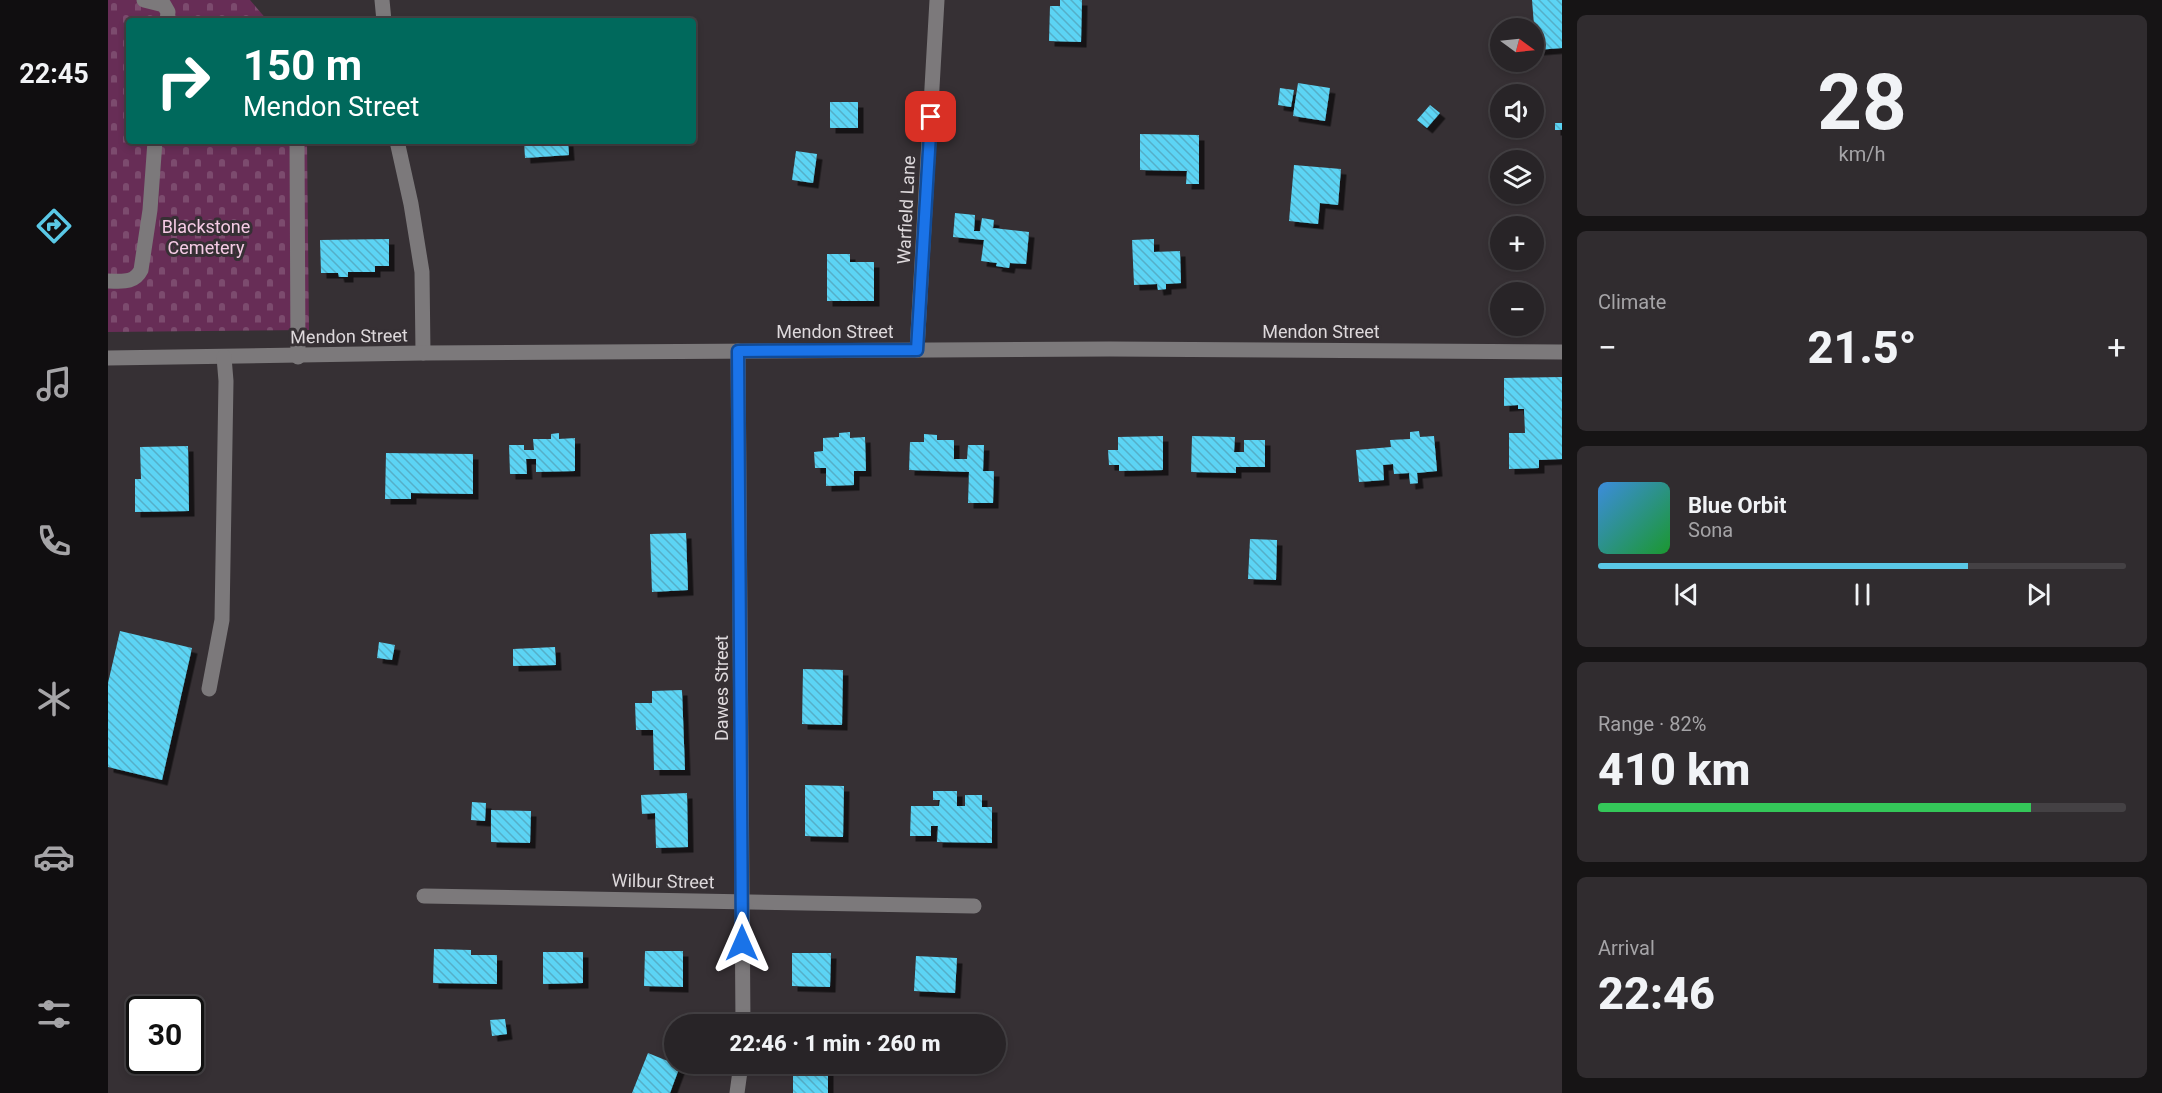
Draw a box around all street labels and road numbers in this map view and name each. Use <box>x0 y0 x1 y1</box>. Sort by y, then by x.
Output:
street label: Warfield Lane <box>893 155 919 265</box>
street label: Mendon Street <box>776 321 894 342</box>
street label: Mendon Street <box>1262 321 1380 342</box>
street label: Mendon Street <box>290 324 408 348</box>
street label: Dawes Street <box>711 635 732 741</box>
street label: Wilbur Street <box>611 870 715 892</box>

